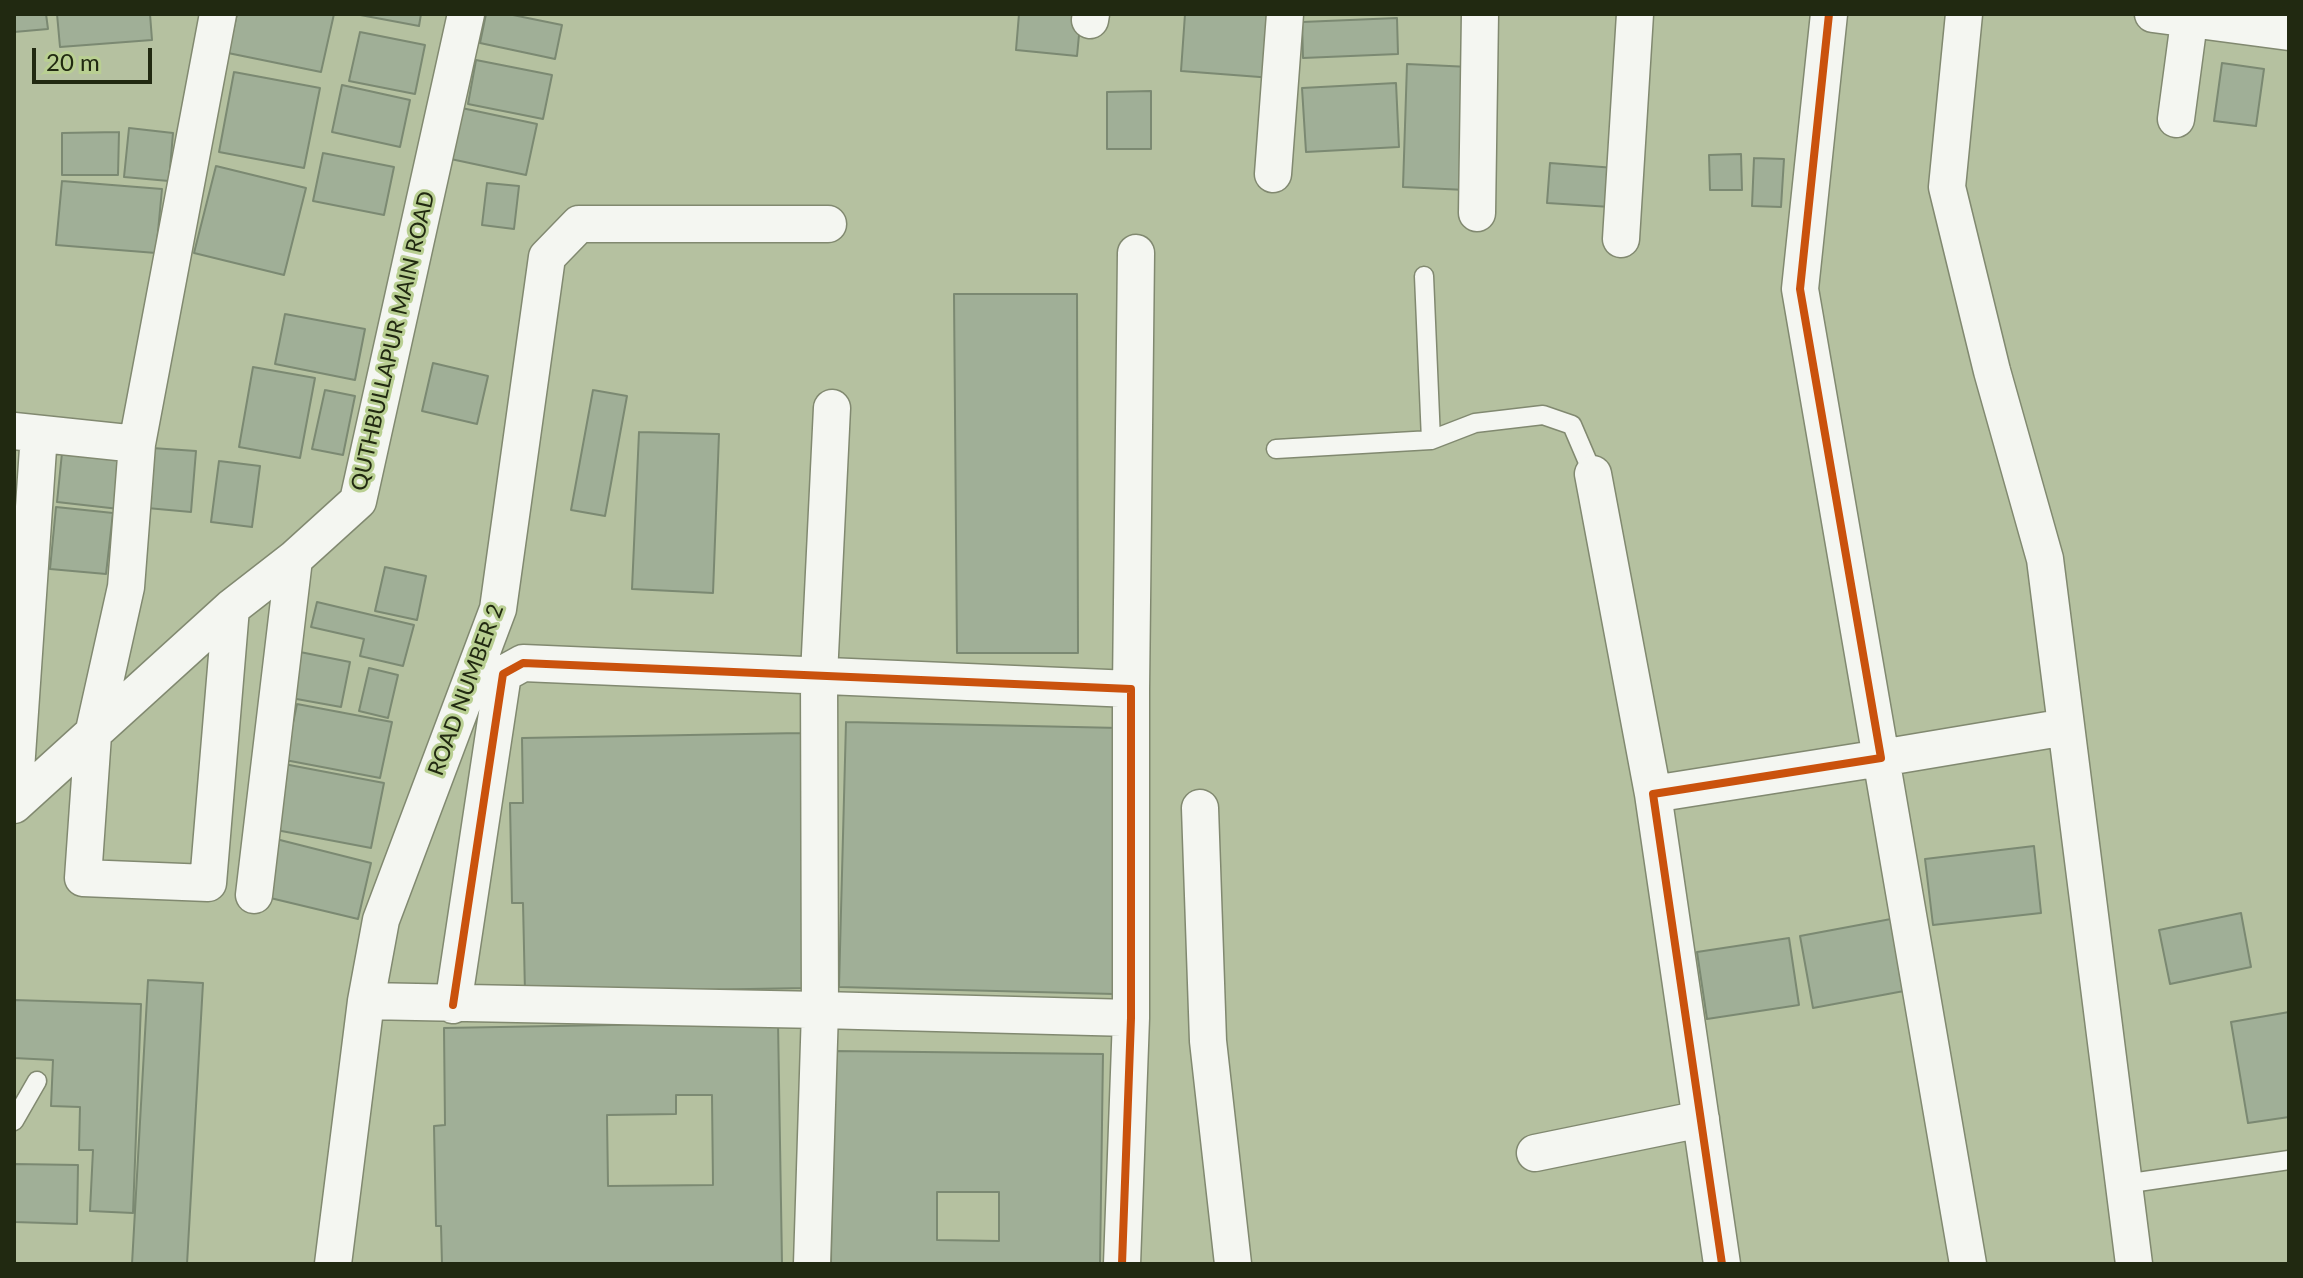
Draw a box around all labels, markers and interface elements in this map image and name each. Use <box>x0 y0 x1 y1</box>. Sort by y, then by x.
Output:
scale bar <box>36 32 156 82</box>
text: 20 m <box>46 47 100 76</box>
street label: QUTHBULLAPUR MAIN ROAD <box>346 189 440 493</box>
street label: ROAD NUMBER 2 <box>423 601 509 779</box>

